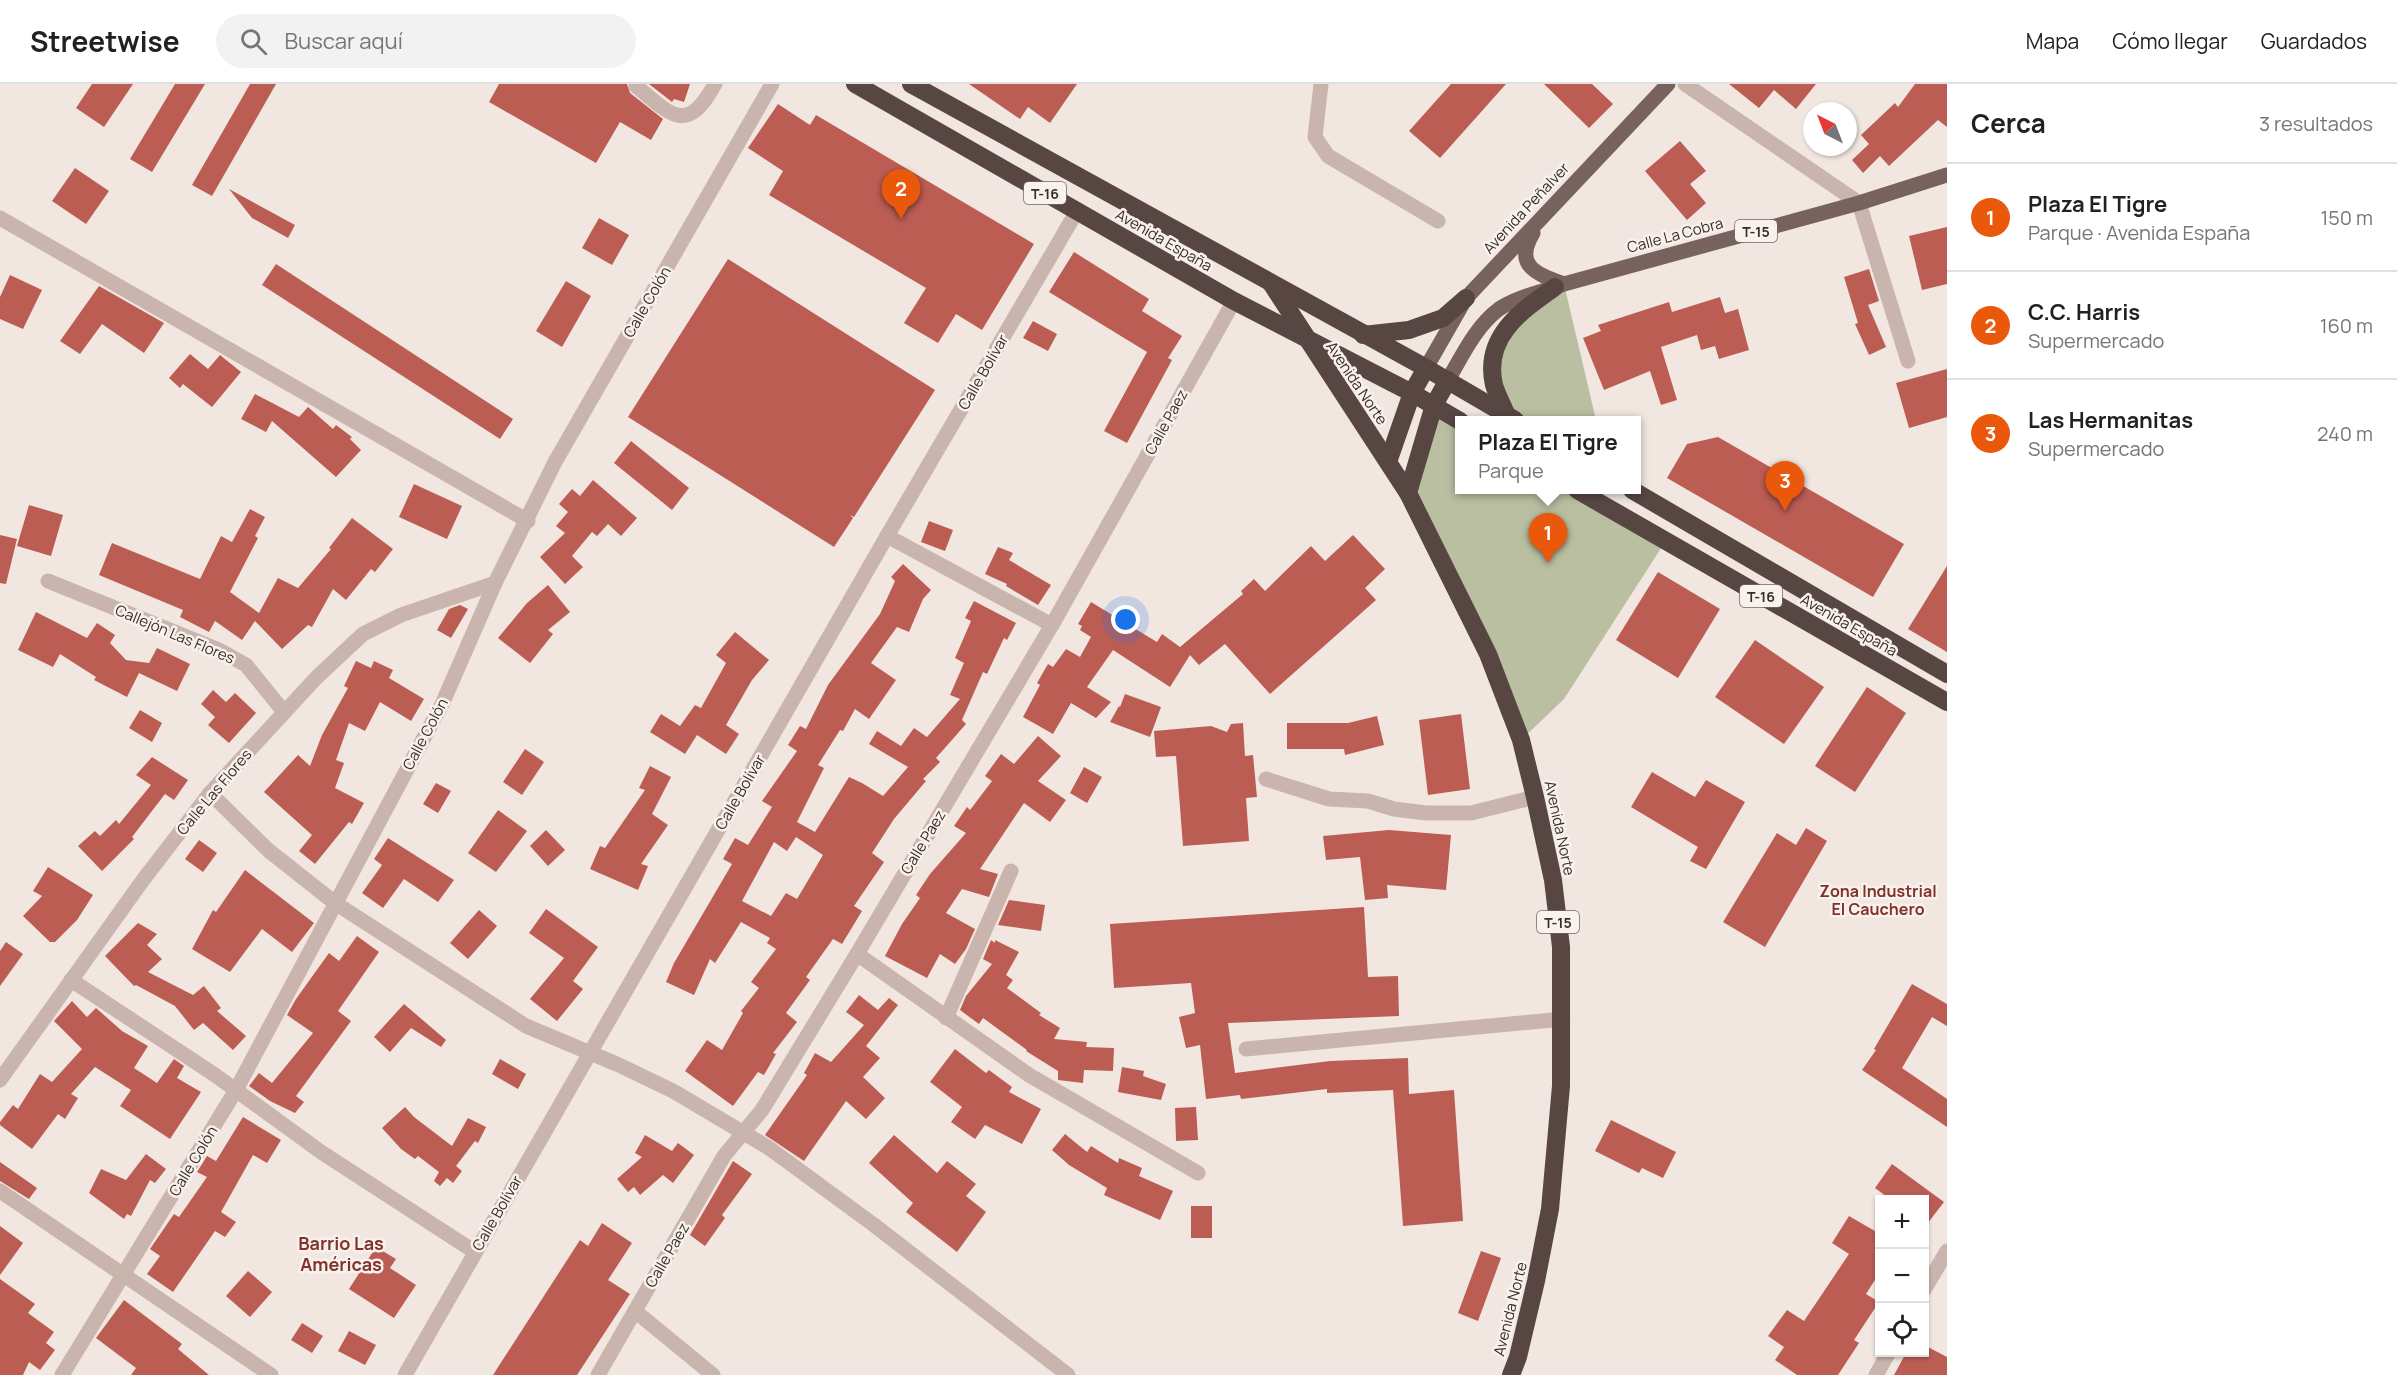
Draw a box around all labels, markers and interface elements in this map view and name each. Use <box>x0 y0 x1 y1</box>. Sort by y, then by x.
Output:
search box <box>216 14 636 68</box>
text: Streetwise <box>30 22 180 60</box>
icon: search <box>237 25 270 58</box>
text: Buscar aquí <box>285 26 403 56</box>
text: Mapa <box>2026 27 2079 55</box>
text: Cómo llegar <box>2112 27 2228 55</box>
text: Guardados <box>2261 27 2367 55</box>
north arrow <box>1803 102 1857 156</box>
text: Cerca <box>1971 105 2046 141</box>
text: 3 resultados <box>2259 110 2373 137</box>
street label: Avenida Peñalver <box>1478 157 1574 258</box>
pin: 2 <box>882 170 920 219</box>
road number: T-16 <box>1024 182 1066 204</box>
text: Plaza El Tigre <box>2028 189 2167 219</box>
street label: Avenida España <box>1112 204 1216 276</box>
text: 1 <box>1986 204 1995 231</box>
text: 150 m <box>2320 204 2373 231</box>
street label: Calle La Cobra <box>1625 212 1725 258</box>
text: Parque · Avenida España <box>2028 219 2250 246</box>
road number: T-15 <box>1735 220 1777 242</box>
street label: Calle Colón <box>618 263 676 341</box>
text: C.C. Harris <box>2028 297 2140 327</box>
text: 2 <box>1985 312 1996 339</box>
text: 160 m <box>2320 312 2373 339</box>
text: Supermercado <box>2028 327 2164 354</box>
street label: Calle Bolívar <box>953 330 1013 414</box>
street label: Avenida Norte <box>1321 337 1393 429</box>
street label: Calle Paez <box>1139 386 1193 458</box>
text: Las Hermanitas <box>2028 405 2193 435</box>
popup <box>1455 416 1641 494</box>
text: 3 <box>1985 420 1996 447</box>
text: 240 m <box>2317 420 2373 447</box>
text: Plaza El Tigre <box>1478 427 1618 457</box>
text: Supermercado <box>2028 435 2164 462</box>
text: Parque <box>1478 457 1544 484</box>
pin: 3 <box>1766 462 1804 511</box>
pin: 1 <box>1528 514 1568 563</box>
road number: T-16 <box>1740 585 1782 607</box>
street label: Avenida España <box>1797 589 1901 661</box>
street label: Callejón Las Flores <box>112 599 238 669</box>
your location <box>1111 605 1140 634</box>
street label: Calle Colón <box>397 694 453 774</box>
street label: Calle Las Flores <box>172 744 256 840</box>
street label: Calle Bolívar <box>710 750 770 834</box>
street label: Avenida Norte <box>1540 779 1580 878</box>
street label: Calle Paez <box>896 806 950 878</box>
district label: Zona Industrial El Cauchero <box>1819 880 1937 920</box>
road number: T-15 <box>1537 911 1579 933</box>
street label: Calle Colón <box>164 1122 222 1200</box>
street label: Calle Bolívar <box>467 1171 527 1255</box>
map controls <box>1875 1195 1929 1357</box>
button: + <box>1875 1195 1929 1249</box>
street label: Calle Paez <box>640 1219 694 1291</box>
district label: Barrio Las Américas <box>298 1231 384 1276</box>
button: − <box>1875 1249 1929 1303</box>
street label: Avenida Norte <box>1488 1259 1532 1358</box>
button: locate <box>1875 1303 1929 1357</box>

